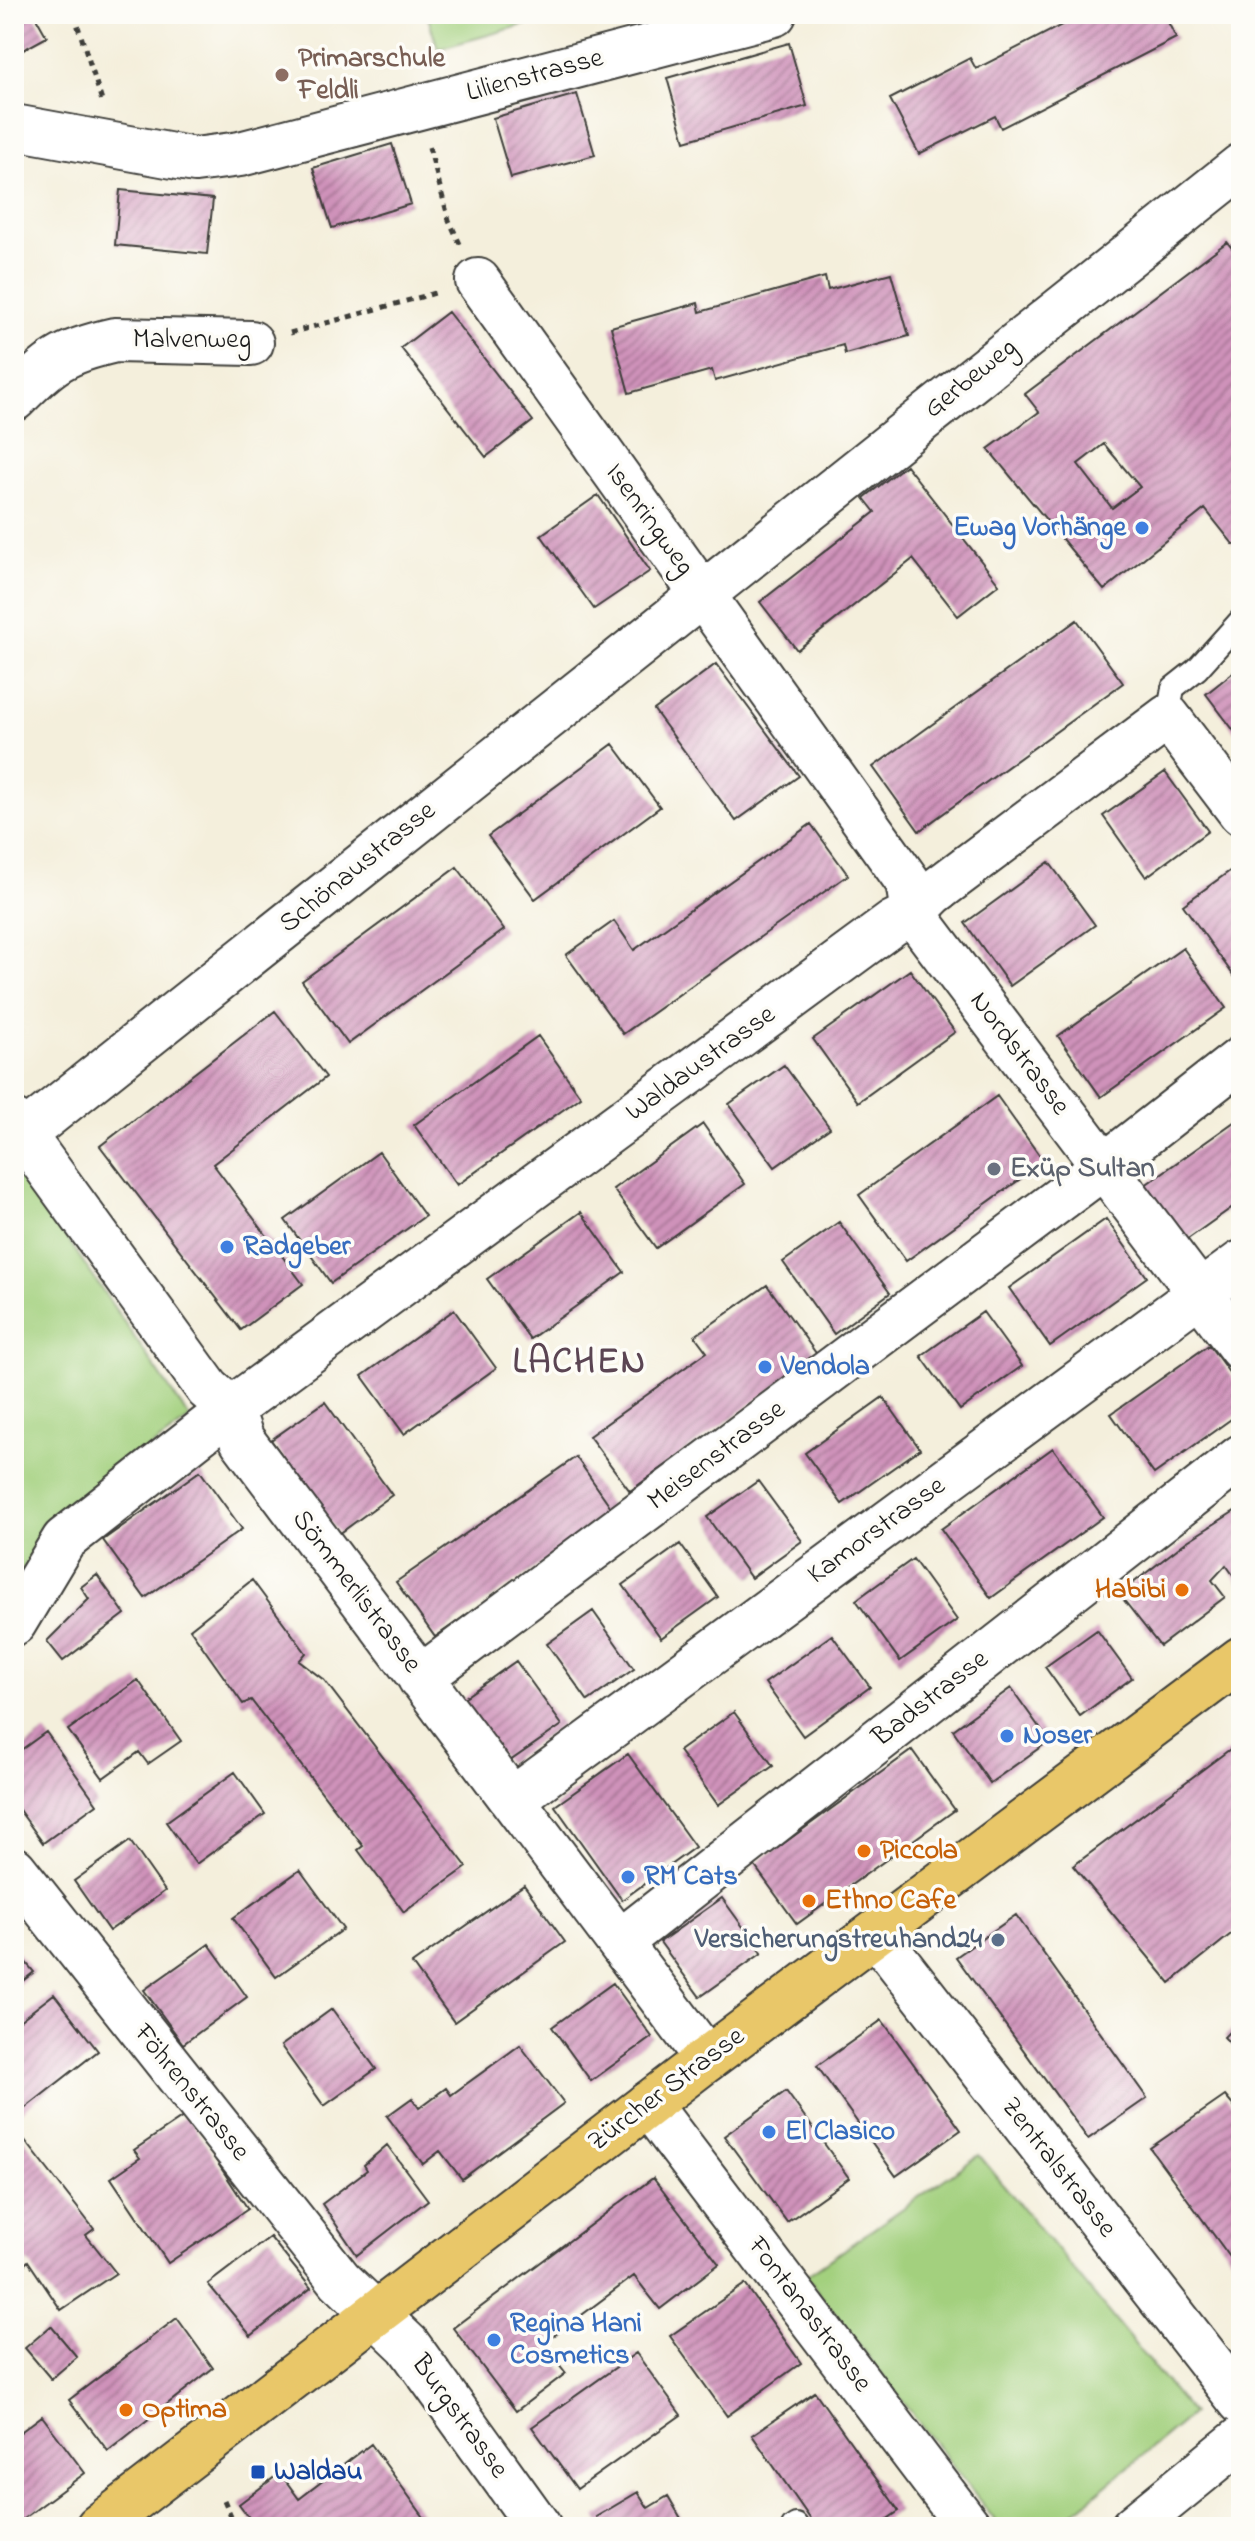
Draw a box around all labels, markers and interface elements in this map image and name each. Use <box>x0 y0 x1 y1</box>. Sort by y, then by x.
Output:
street label: Lilienstrasse <box>462 38 608 114</box>
place label: Primarschule Feldli <box>296 39 446 112</box>
marker: Primarschule Feldli <box>273 66 291 84</box>
street label: Malvenweg <box>133 320 251 361</box>
street label: Gerbeweg <box>916 329 1026 429</box>
street label: Isenringweg <box>594 455 704 585</box>
place label: Ewag Vorhänge <box>953 508 1127 550</box>
marker: Ewag Vorhänge <box>1133 519 1151 537</box>
street label: Schönaustrasse <box>271 791 446 944</box>
street label: Nordstrasse <box>959 983 1080 1125</box>
street label: Waldaustrasse <box>617 995 785 1133</box>
place label: Exüp Sultan <box>1010 1149 1155 1190</box>
marker: Exüp Sultan <box>985 1160 1003 1178</box>
place label: Radgeber <box>243 1227 352 1269</box>
marker: Radgeber <box>218 1238 236 1256</box>
district label: LACHEN <box>513 1337 647 1390</box>
place label: Vendola <box>780 1347 870 1388</box>
marker: Vendola <box>756 1358 774 1376</box>
street label: Meisenstrasse <box>639 1390 795 1522</box>
street label: Kamorstrasse <box>799 1466 955 1595</box>
street label: Sömmerlistrasse <box>281 1502 431 1683</box>
place label: Habibi <box>1095 1570 1166 1611</box>
marker: Habibi <box>1173 1581 1191 1599</box>
street label: Badstrasse <box>863 1640 998 1758</box>
place label: Noser <box>1023 1716 1093 1757</box>
marker: Noser <box>998 1727 1016 1745</box>
place label: Piccola <box>880 1831 958 1872</box>
marker: Piccola <box>855 1842 873 1860</box>
place label: RM Cats <box>644 1857 738 1898</box>
marker: RM Cats <box>619 1868 637 1886</box>
place label: Ethno Cafe <box>825 1881 958 1922</box>
marker: Ethno Cafe <box>800 1892 818 1910</box>
place label: Versicherungstreuhand24 <box>694 1920 982 1962</box>
marker: Versicherungstreuhand24 <box>989 1931 1007 1949</box>
street label: Föhrenstrasse <box>122 2015 260 2171</box>
street label: Zürcher Strasse <box>580 2017 754 2163</box>
street label: Zentralstrasse <box>990 2089 1126 2247</box>
place label: El Clasico <box>785 2112 895 2153</box>
marker: El Clasico <box>760 2123 778 2141</box>
street label: Fontanastrasse <box>736 2228 882 2402</box>
place label: Regina Hani Cosmetics <box>510 2304 642 2377</box>
marker: Regina Hani Cosmetics <box>485 2331 503 2349</box>
street label: Burgstrasse <box>399 2346 518 2488</box>
place label: Optima <box>142 2390 227 2431</box>
marker: Optima <box>117 2401 135 2419</box>
place label: Waldau <box>274 2452 362 2493</box>
marker: Waldau <box>249 2463 267 2481</box>

